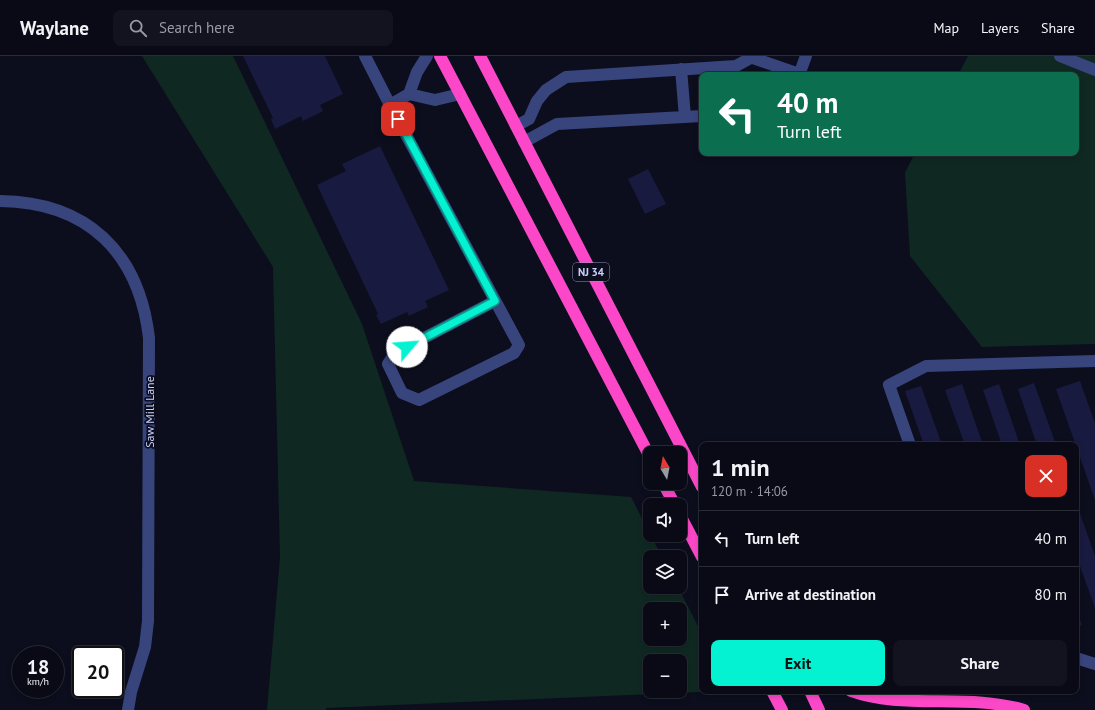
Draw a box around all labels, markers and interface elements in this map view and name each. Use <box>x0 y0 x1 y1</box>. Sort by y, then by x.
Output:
search box <box>113 10 393 46</box>
text: Waylane <box>20 16 89 40</box>
icon: search <box>127 17 149 39</box>
text: Search here <box>159 18 235 37</box>
text: Map <box>933 19 959 37</box>
text: Layers <box>981 19 1019 37</box>
text: Share <box>1041 19 1075 37</box>
text: 40 m <box>777 84 838 121</box>
icon: left <box>711 88 763 140</box>
pin <box>381 102 415 136</box>
icon: arrive <box>387 108 409 130</box>
text: Turn left <box>777 120 842 143</box>
road number: NJ 34 <box>573 263 609 281</box>
position arrow <box>386 326 428 368</box>
street label: Saw Mill Lane <box>142 376 157 448</box>
north arrow <box>643 446 687 490</box>
map controls <box>643 446 687 698</box>
text: 1 min <box>711 452 770 483</box>
button: close <box>1025 455 1067 497</box>
text: 120 m · 14:06 <box>711 483 788 500</box>
button: sound <box>643 498 687 542</box>
icon: left <box>711 528 733 550</box>
text: Turn left <box>745 529 799 548</box>
text: 40 m <box>1034 529 1067 548</box>
button: layers <box>643 550 687 594</box>
icon: arrive <box>711 584 733 606</box>
text: Arrive at destination <box>745 585 876 604</box>
text: 80 m <box>1034 585 1067 604</box>
button: + <box>643 602 687 646</box>
button: Exit <box>711 640 885 686</box>
button: Share <box>893 640 1067 686</box>
speed limit sign: 20 <box>72 646 124 698</box>
text: 18 <box>27 654 49 680</box>
button: − <box>643 654 687 698</box>
text: km/h <box>27 675 49 688</box>

